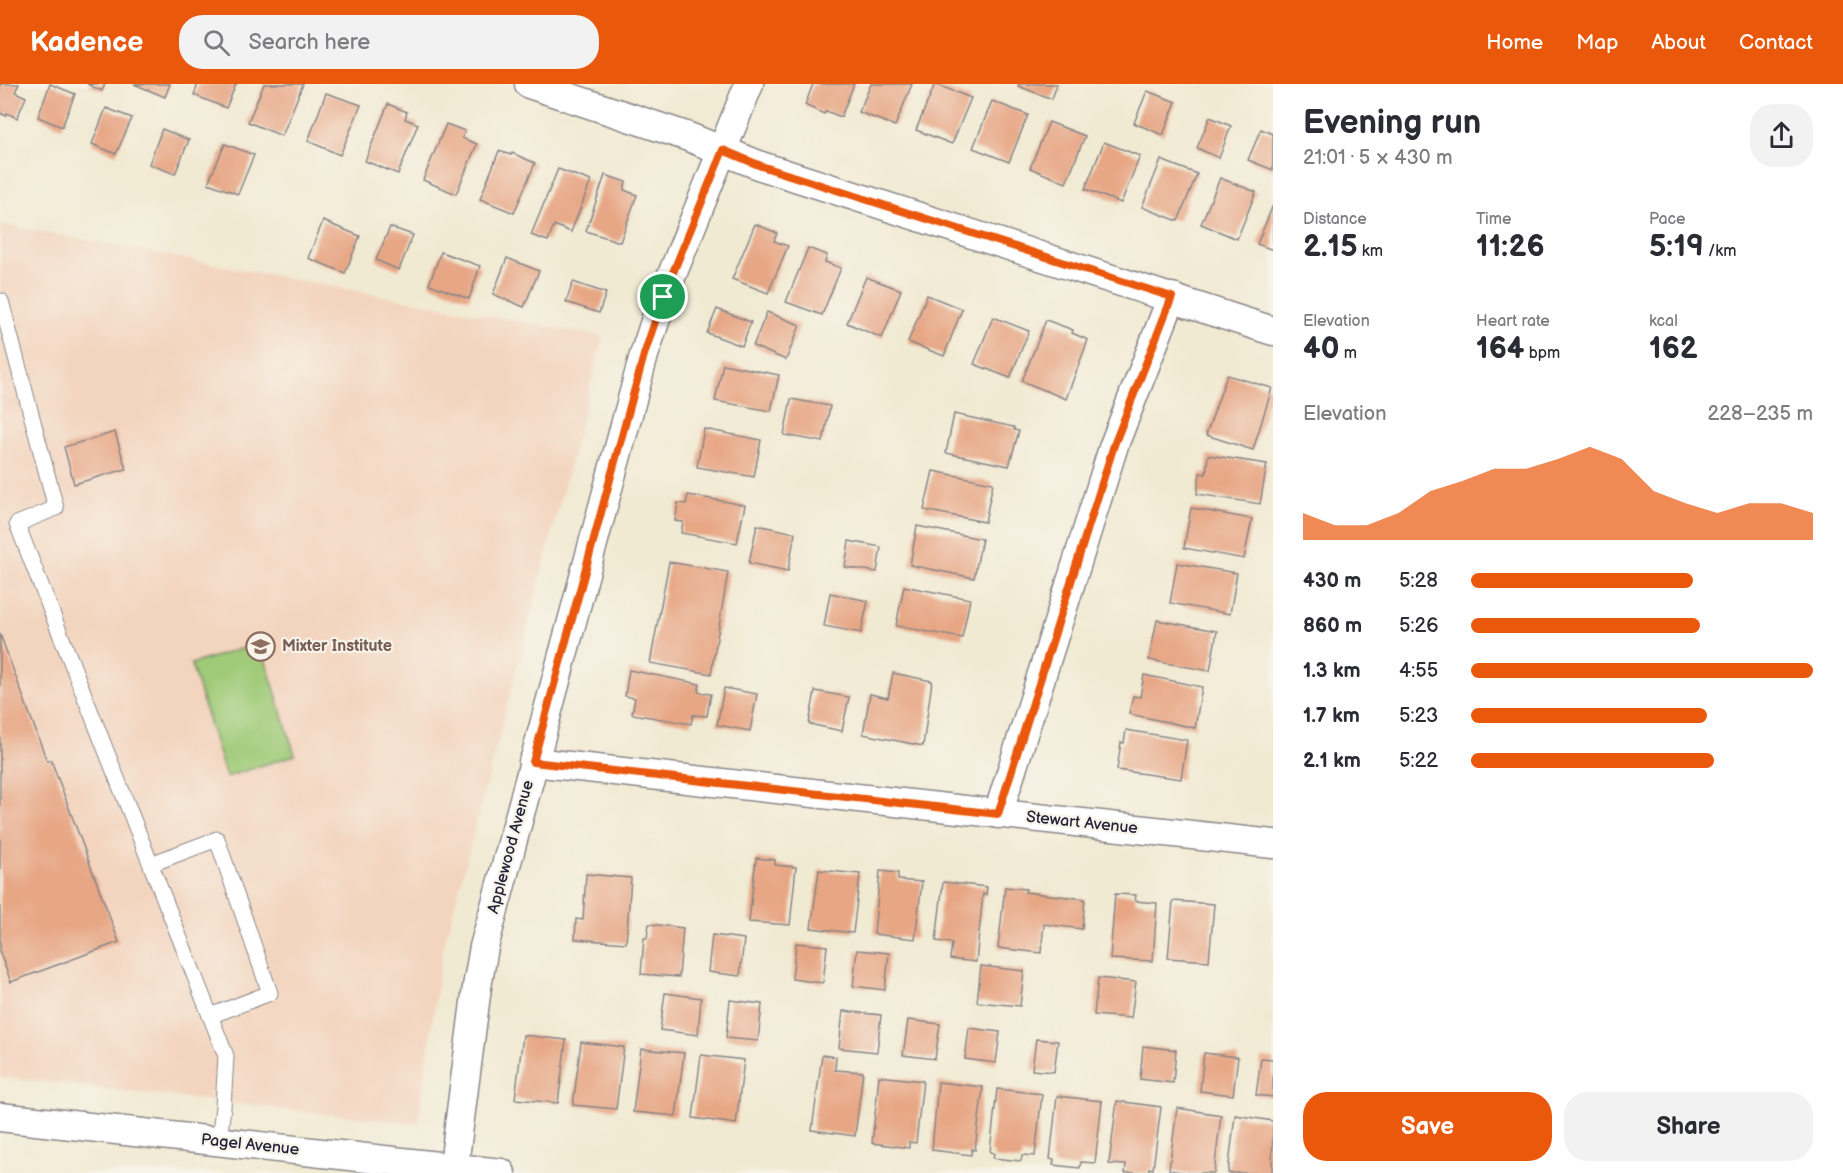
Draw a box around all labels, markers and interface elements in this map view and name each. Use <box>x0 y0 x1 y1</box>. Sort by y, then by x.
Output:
search box <box>179 15 599 69</box>
text: Kadence <box>30 26 143 59</box>
icon: search <box>200 26 233 59</box>
text: Search here <box>248 29 370 56</box>
text: Home <box>1486 30 1543 55</box>
text: Map <box>1576 30 1618 55</box>
text: About <box>1651 30 1706 55</box>
text: Contact <box>1739 30 1813 55</box>
text: Evening run <box>1303 103 1481 143</box>
button: share <box>1750 104 1813 167</box>
text: 21:01 · 5 × 430 m <box>1303 146 1453 170</box>
text: Distance <box>1303 210 1367 229</box>
text: Time <box>1476 210 1511 229</box>
text: Pace <box>1649 210 1685 229</box>
text: 2.15 <box>1303 229 1358 265</box>
text: 11:26 <box>1476 229 1545 265</box>
text: 5:19 <box>1649 229 1704 265</box>
text: km <box>1358 242 1383 261</box>
text: /km <box>1704 242 1736 261</box>
pin <box>637 271 688 322</box>
icon: arrive <box>646 280 679 313</box>
text: Elevation <box>1303 312 1370 331</box>
text: Heart rate <box>1476 312 1550 331</box>
text: kcal <box>1649 312 1678 331</box>
text: 40 <box>1303 331 1339 367</box>
text: 164 <box>1476 331 1524 367</box>
text: 162 <box>1649 331 1698 367</box>
text: m <box>1339 344 1357 363</box>
text: bpm <box>1524 344 1560 363</box>
text: Elevation <box>1303 402 1386 426</box>
text: 228–235 m <box>1707 402 1813 426</box>
text: 430 m <box>1303 569 1361 593</box>
text: 5:28 <box>1399 569 1438 593</box>
text: 860 m <box>1303 614 1362 638</box>
text: 5:26 <box>1399 614 1439 638</box>
school or university icon: Mixter Institute <box>245 630 277 662</box>
place label: Mixter Institute <box>282 637 392 656</box>
text: 1.3 km <box>1303 659 1360 683</box>
text: 4:55 <box>1399 659 1438 683</box>
text: 1.7 km <box>1303 704 1360 728</box>
text: 5:23 <box>1399 704 1438 728</box>
text: 2.1 km <box>1303 749 1361 773</box>
text: 5:22 <box>1399 749 1438 773</box>
street label: Applewood Avenue <box>484 778 538 916</box>
street label: Stewart Avenue <box>1025 808 1139 838</box>
button: Save <box>1303 1092 1552 1161</box>
button: Share <box>1564 1092 1813 1161</box>
street label: Pagel Avenue <box>200 1130 301 1160</box>

